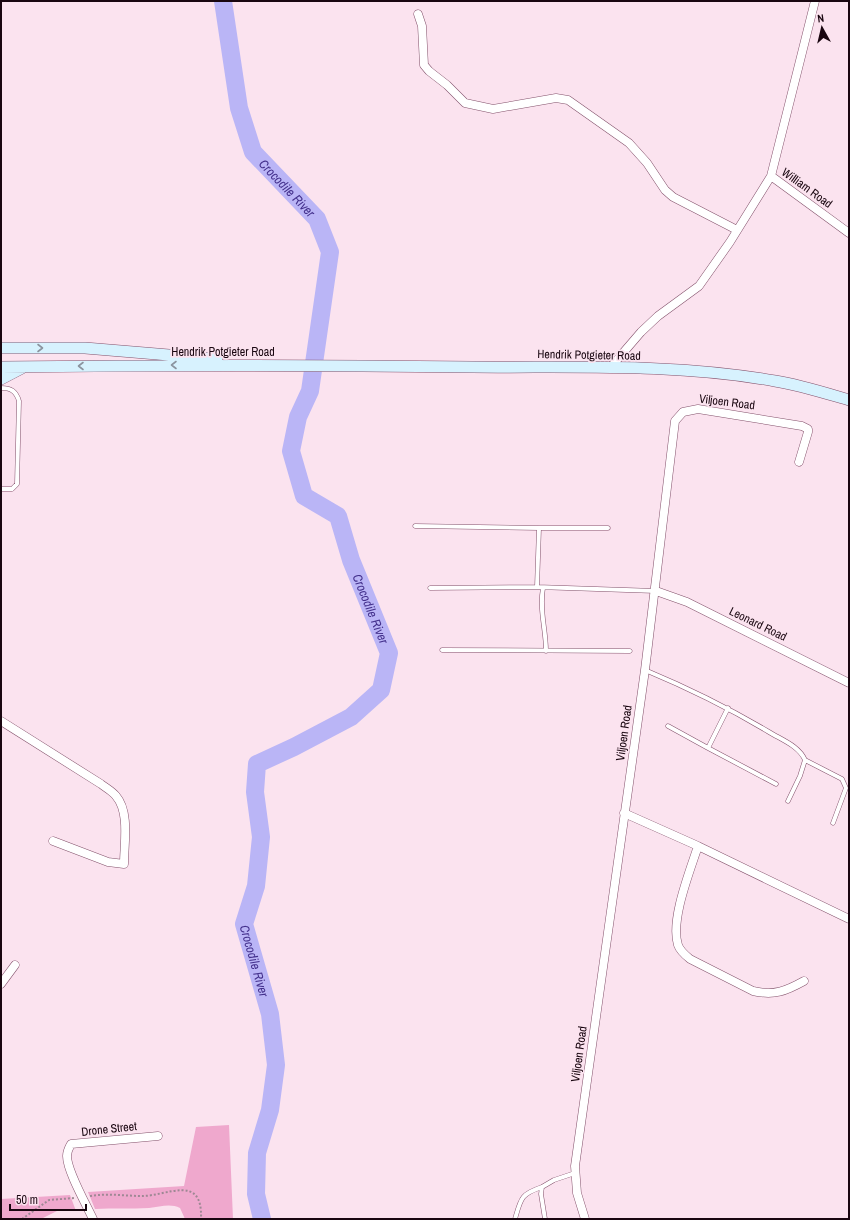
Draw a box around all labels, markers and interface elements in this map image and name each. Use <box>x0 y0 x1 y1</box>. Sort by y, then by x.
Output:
north arrow <box>802 8 842 48</box>
text: N <box>816 11 825 25</box>
water label: Crocodile River <box>256 155 319 221</box>
street label: William Road <box>778 164 836 212</box>
one-way arrow <box>37 344 43 352</box>
street label: Hendrik Potgieter Road <box>171 344 275 360</box>
street label: Hendrik Potgieter Road <box>537 346 641 364</box>
one-way arrow <box>171 361 177 369</box>
one-way arrow <box>78 362 84 370</box>
street label: Viljoen Road <box>698 391 756 413</box>
water label: Crocodile River <box>349 571 393 647</box>
street label: Leonard Road <box>726 603 790 645</box>
street label: Viljoen Road <box>612 704 636 762</box>
water label: Crocodile River <box>236 923 273 999</box>
street label: Viljoen Road <box>567 1025 591 1083</box>
street label: Drone Street <box>80 1118 138 1140</box>
scale bar <box>10 1186 86 1212</box>
text: 50 m <box>16 1192 38 1208</box>

